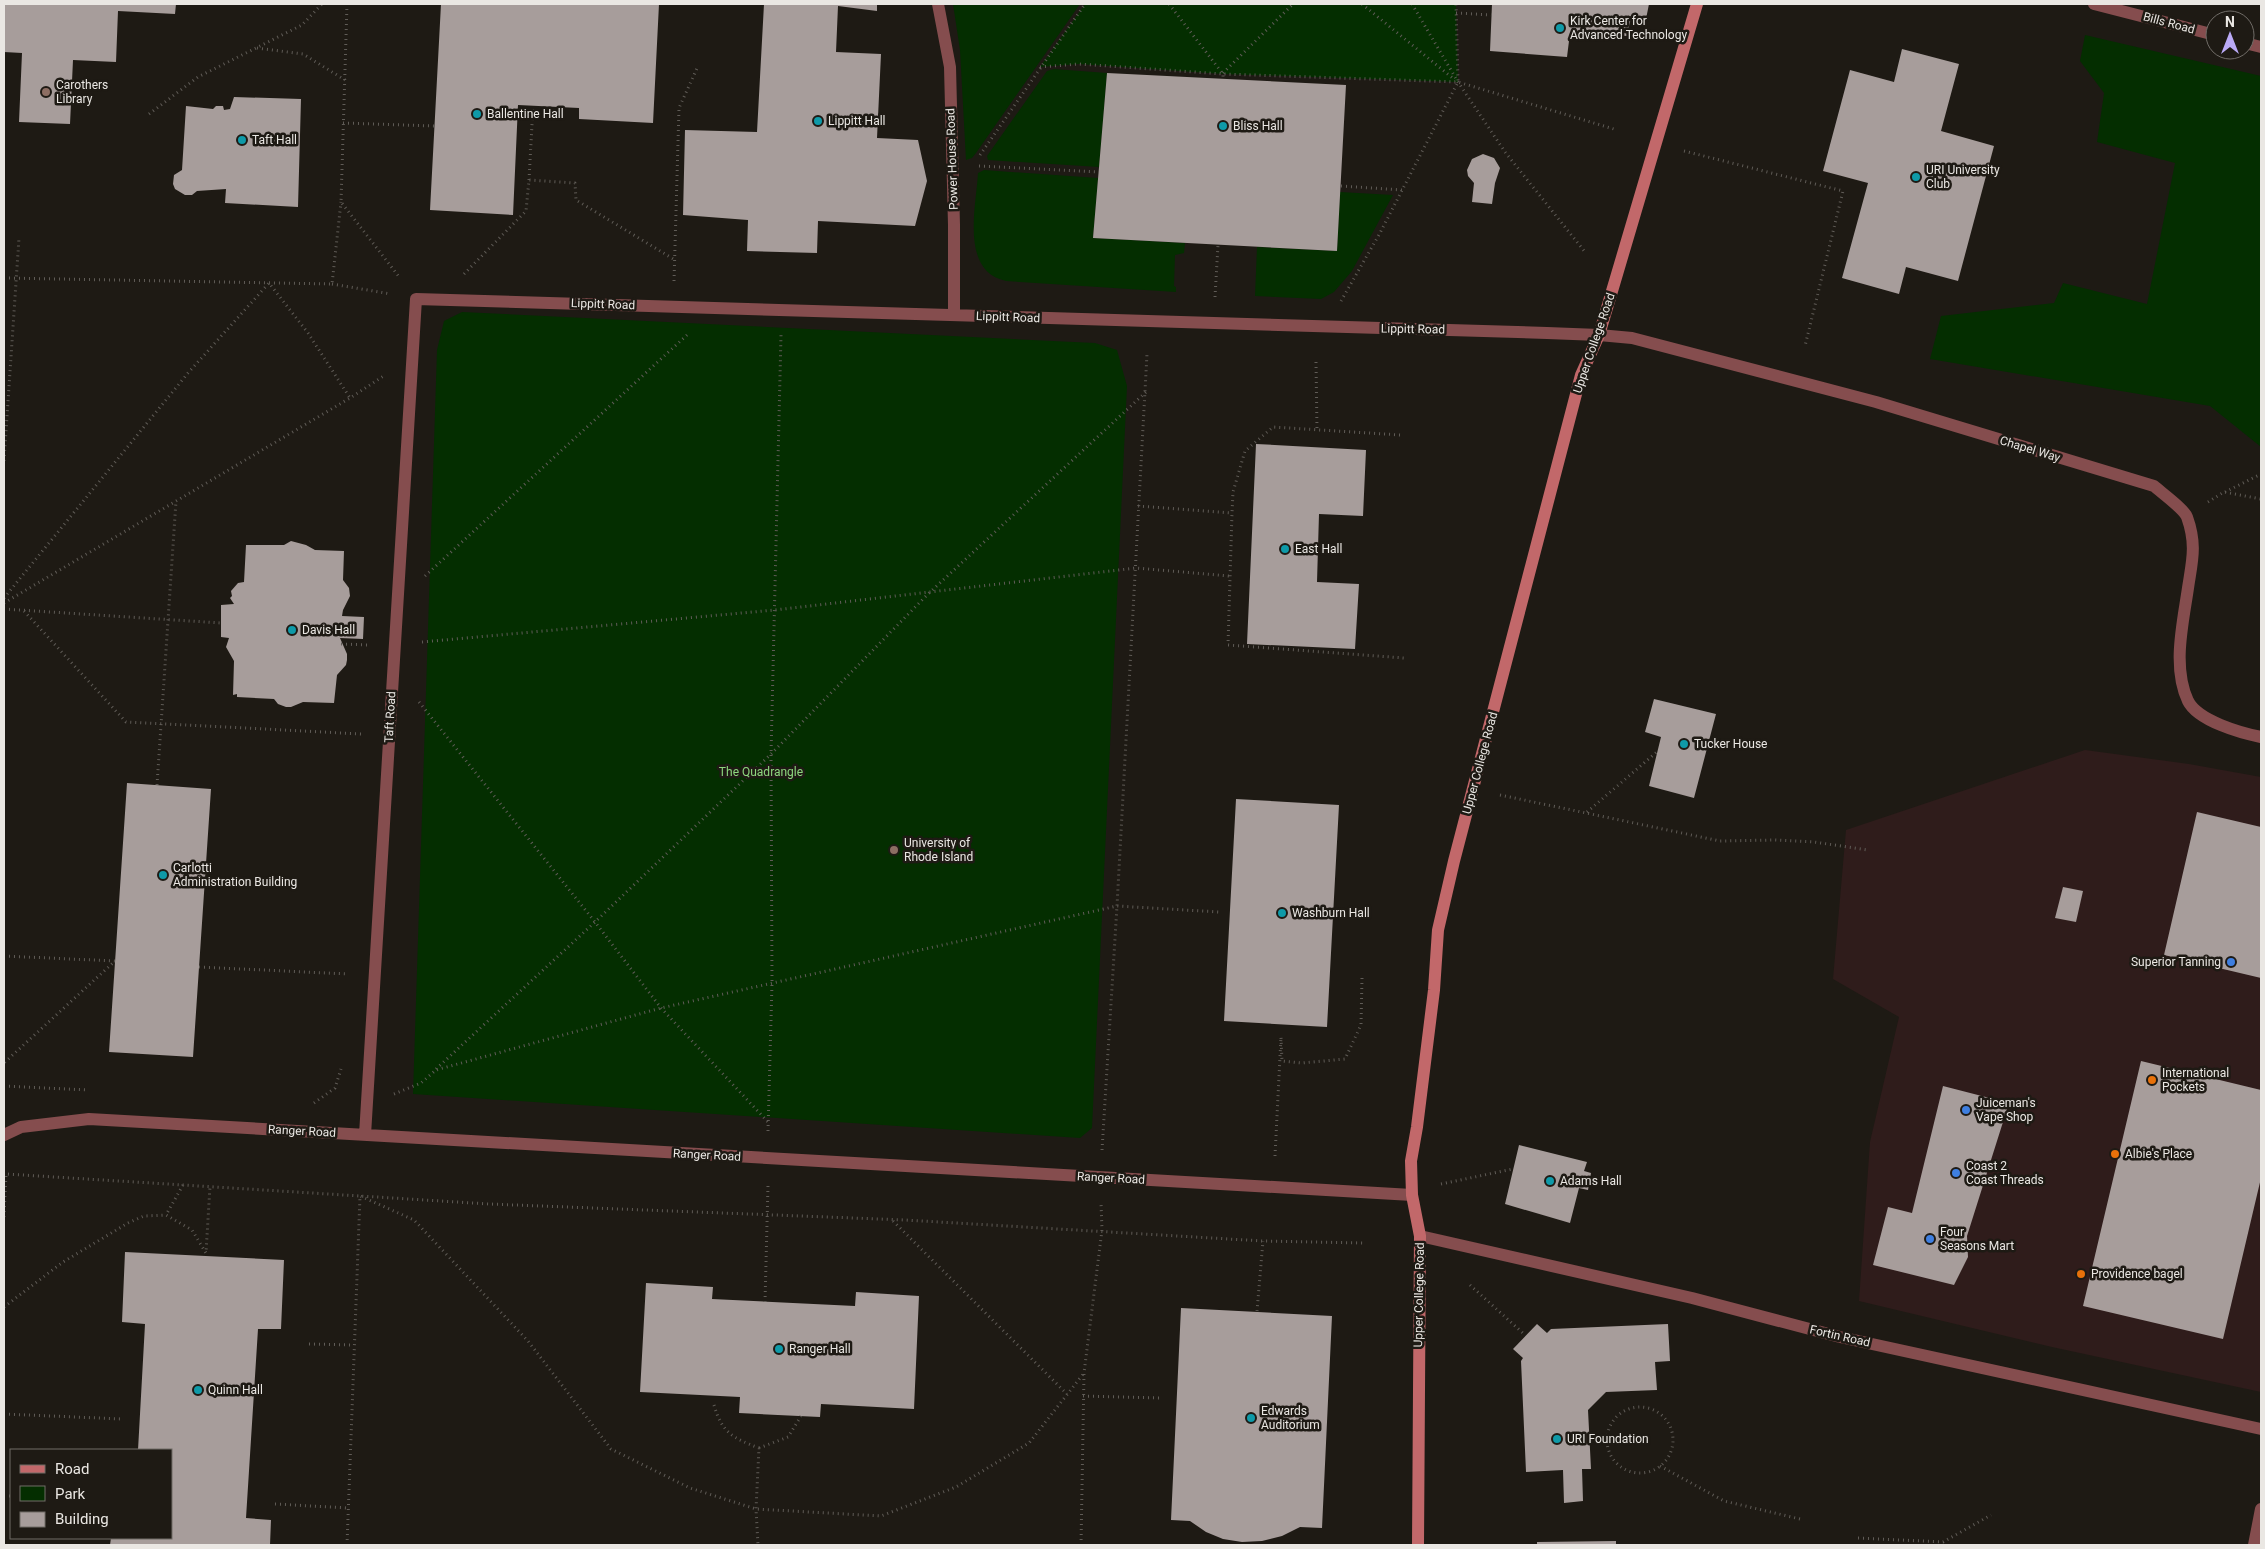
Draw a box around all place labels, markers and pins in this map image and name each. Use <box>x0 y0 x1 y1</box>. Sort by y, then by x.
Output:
place label: Kirk Center for Advanced Technology <box>1570 14 1687 42</box>
marker: Kirk Center for Advanced Technology <box>1554 22 1566 34</box>
place label: Carothers Library <box>56 78 108 106</box>
marker: Carothers Library <box>40 86 52 98</box>
place label: Ballentine Hall <box>487 107 564 121</box>
marker: Ballentine Hall <box>471 108 483 120</box>
place label: Lippitt Hall <box>828 114 886 128</box>
marker: Lippitt Hall <box>812 115 824 127</box>
place label: Bliss Hall <box>1233 119 1283 133</box>
marker: Bliss Hall <box>1217 120 1229 132</box>
place label: Taft Hall <box>252 133 297 147</box>
marker: Taft Hall <box>236 134 248 146</box>
place label: URI University Club <box>1926 163 2000 191</box>
marker: URI University Club <box>1910 171 1922 183</box>
place label: East Hall <box>1295 542 1342 556</box>
marker: East Hall <box>1279 543 1291 555</box>
place label: Davis Hall <box>302 623 355 637</box>
marker: Davis Hall <box>286 624 298 636</box>
place label: Tucker House <box>1694 737 1767 751</box>
marker: Tucker House <box>1678 738 1690 750</box>
place label: University of Rhode Island <box>904 836 973 864</box>
marker: University of Rhode Island <box>888 844 900 856</box>
place label: Carlotti Administration Building <box>173 861 297 889</box>
marker: Carlotti Administration Building <box>157 869 169 881</box>
place label: Washburn Hall <box>1292 906 1370 920</box>
marker: Washburn Hall <box>1276 907 1288 919</box>
place label: Superior Tanning <box>2131 955 2221 969</box>
marker: Superior Tanning <box>2225 956 2237 968</box>
place label: International Pockets <box>2162 1066 2229 1094</box>
marker: International Pockets <box>2146 1074 2158 1086</box>
place label: Juiceman's Vape Shop <box>1976 1096 2036 1124</box>
marker: Juiceman's Vape Shop <box>1960 1104 1972 1116</box>
place label: Albie's Place <box>2125 1147 2192 1161</box>
marker: Albie's Place <box>2109 1148 2121 1160</box>
place label: Coast 2 Coast Threads <box>1966 1159 2044 1187</box>
marker: Coast 2 Coast Threads <box>1950 1167 1962 1179</box>
place label: Adams Hall <box>1560 1174 1622 1188</box>
marker: Adams Hall <box>1544 1175 1556 1187</box>
place label: Four Seasons Mart <box>1940 1225 2014 1253</box>
marker: Four Seasons Mart <box>1924 1233 1936 1245</box>
place label: Providence bagel <box>2091 1267 2183 1281</box>
marker: Providence bagel <box>2075 1268 2087 1280</box>
place label: Ranger Hall <box>789 1342 851 1356</box>
marker: Ranger Hall <box>773 1343 785 1355</box>
place label: Quinn Hall <box>208 1383 263 1397</box>
marker: Quinn Hall <box>192 1384 204 1396</box>
place label: Edwards Auditorium <box>1261 1404 1320 1432</box>
marker: Edwards Auditorium <box>1245 1412 1257 1424</box>
place label: URI Foundation <box>1567 1432 1649 1446</box>
marker: URI Foundation <box>1551 1433 1563 1445</box>

